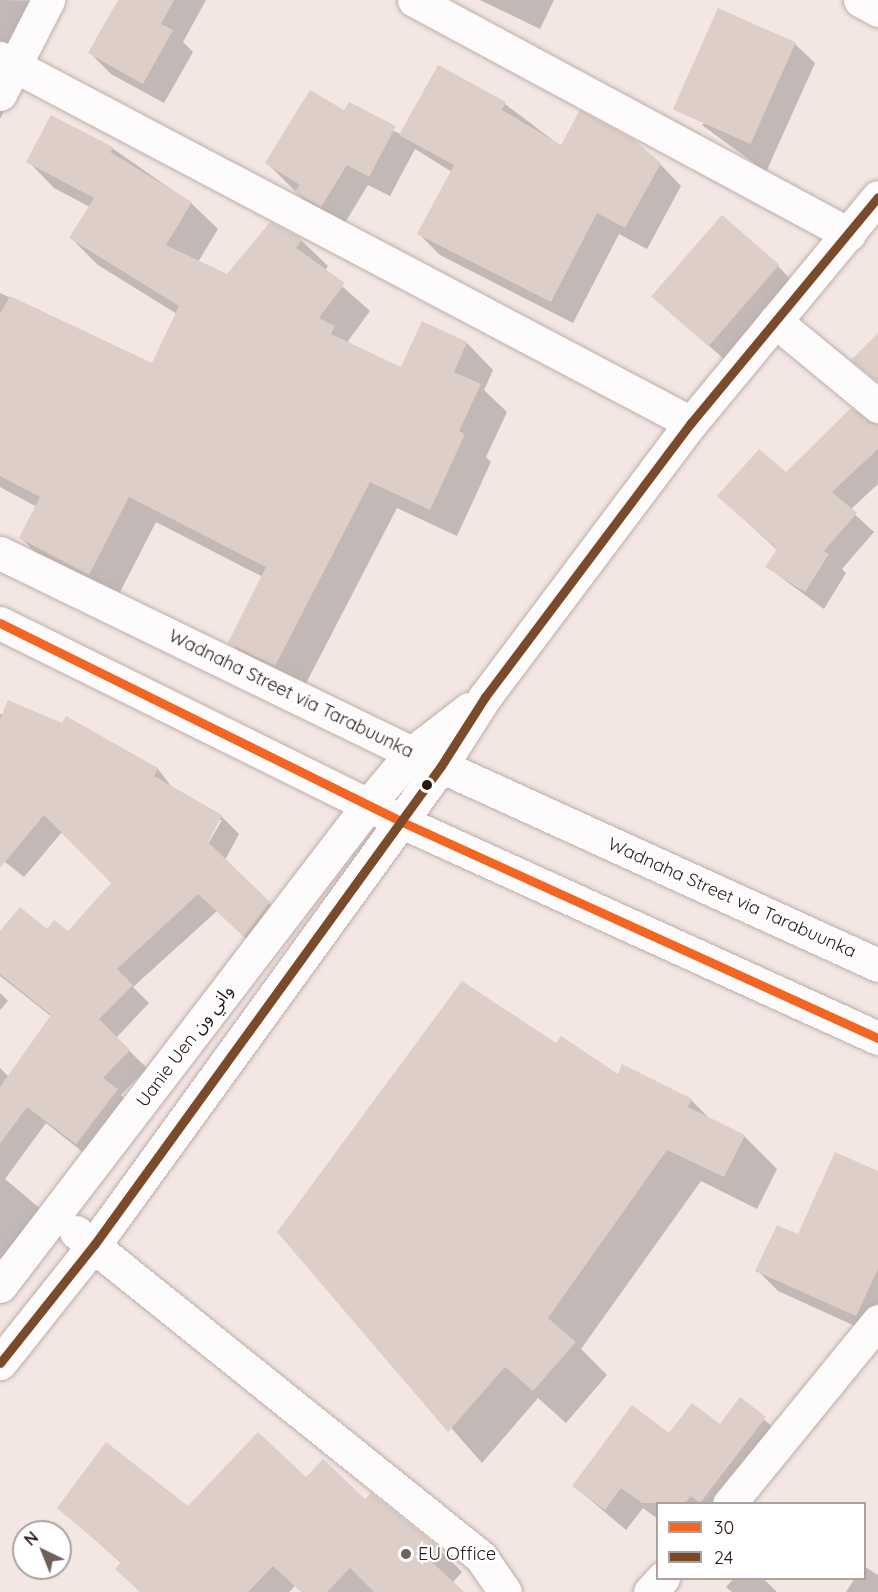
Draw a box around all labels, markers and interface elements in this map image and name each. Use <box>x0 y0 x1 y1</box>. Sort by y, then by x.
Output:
street label: Wadnaha Street via Tarabuunka <box>165 625 417 763</box>
unlabelled marker <box>421 779 433 791</box>
street label: Wadnaha Street via Tarabuunka <box>604 833 860 963</box>
street label: Uanie Uen واني ون <box>132 981 238 1111</box>
legend <box>656 1502 866 1580</box>
text: 30 <box>714 1516 734 1539</box>
north arrow <box>12 1520 72 1580</box>
text: N <box>20 1527 42 1550</box>
place label: EU Office <box>418 1543 496 1565</box>
text: 24 <box>714 1546 733 1569</box>
marker: EU Office <box>399 1547 413 1561</box>

